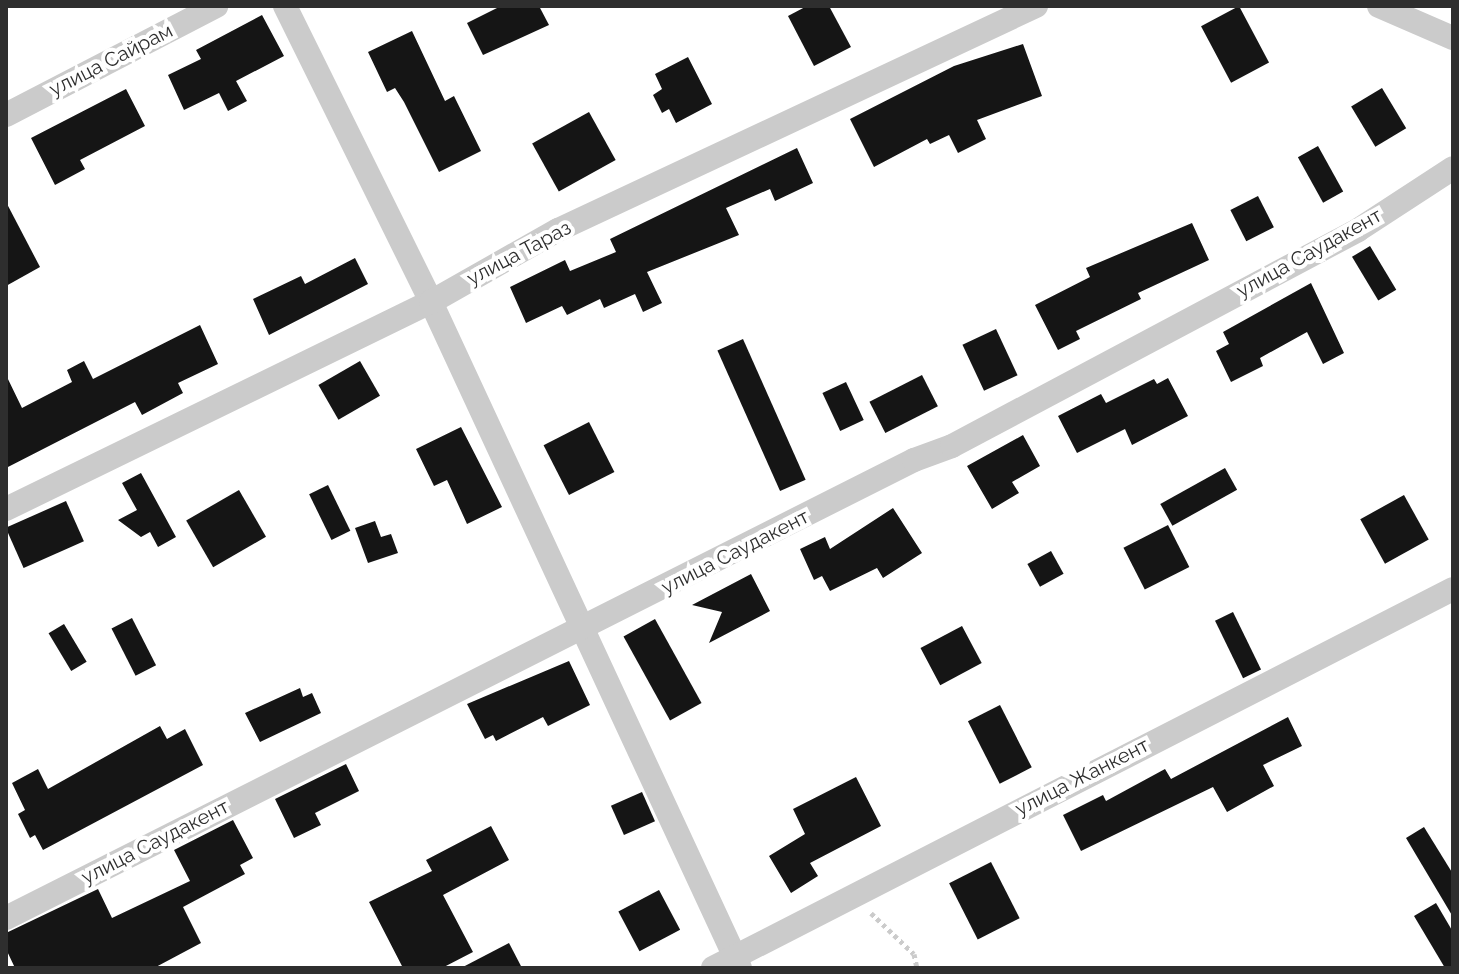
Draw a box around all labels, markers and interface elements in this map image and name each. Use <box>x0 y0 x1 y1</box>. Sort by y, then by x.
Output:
street label: улица Сайрам <box>45 19 177 101</box>
street label: улица Саудакент <box>1232 203 1386 303</box>
street label: улица Тараз <box>463 215 575 291</box>
street label: улица Саудакент <box>657 505 813 599</box>
street label: улица Жанкент <box>1011 733 1153 821</box>
street label: улица Саудакент <box>77 795 233 889</box>

